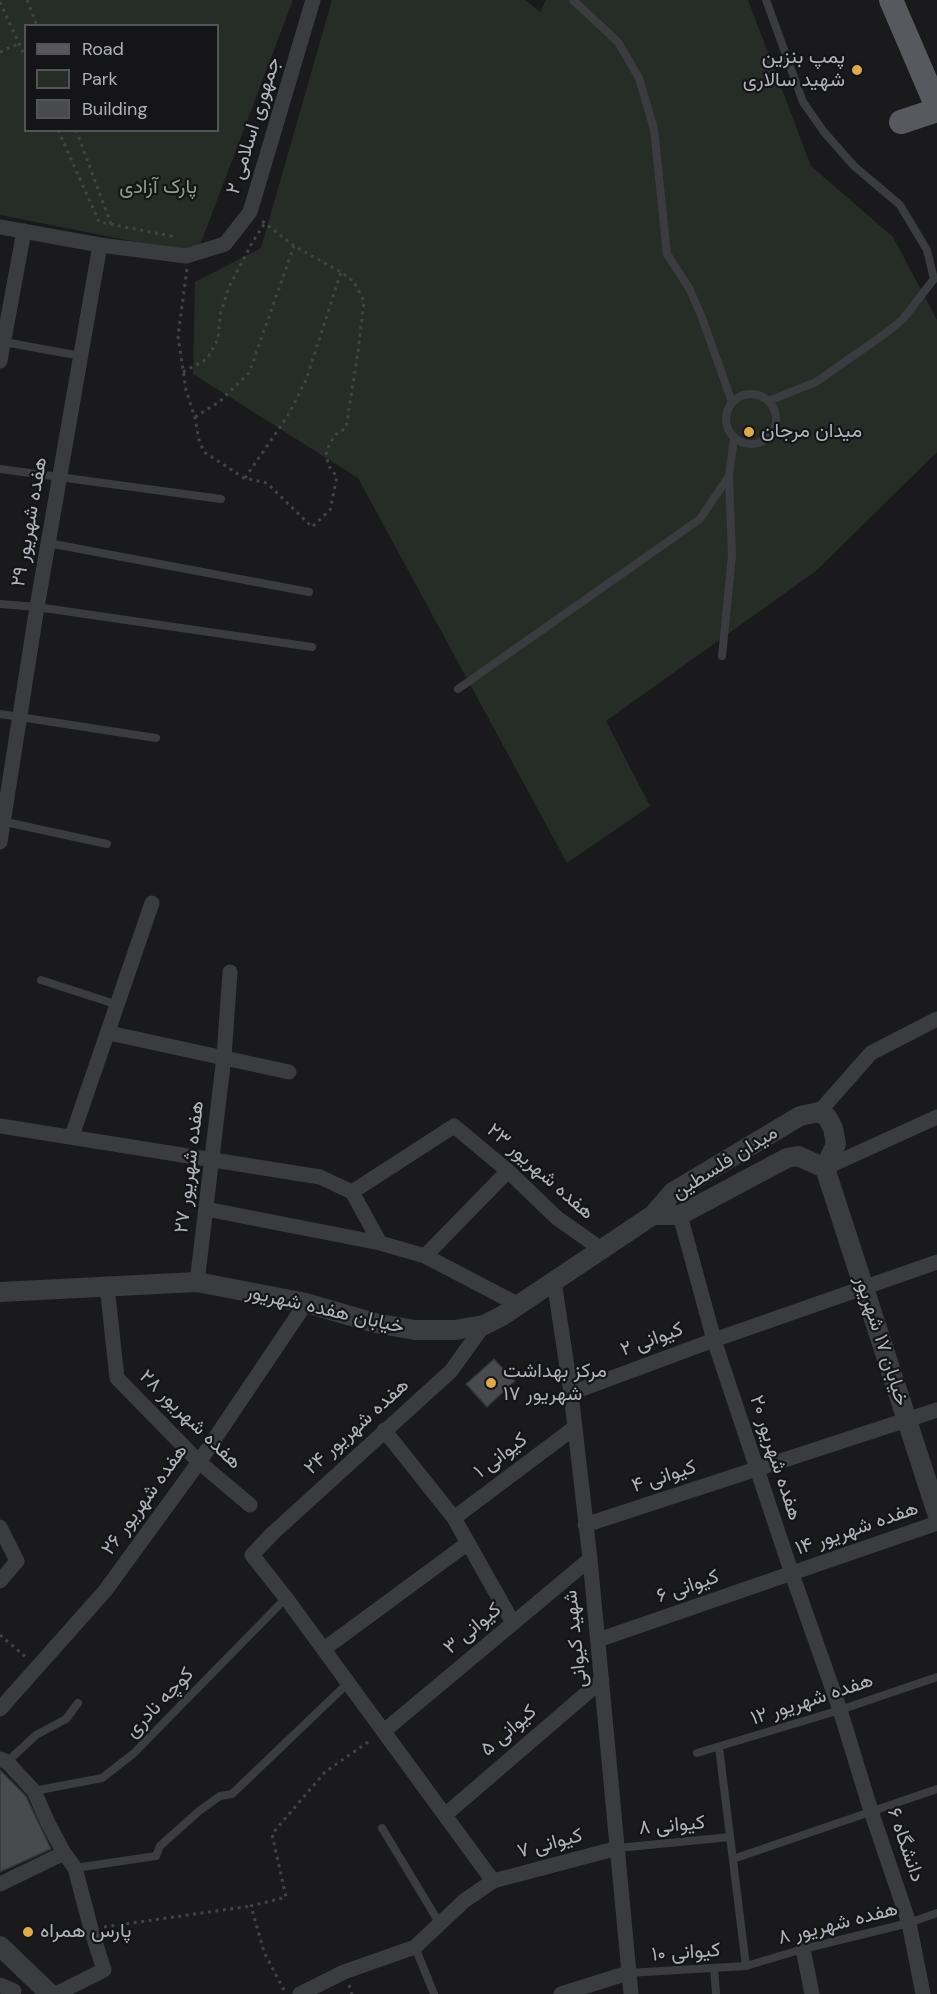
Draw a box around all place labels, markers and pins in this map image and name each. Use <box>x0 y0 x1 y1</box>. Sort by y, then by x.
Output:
place label: پمپ بنزین شهید سالاری <box>743 46 845 93</box>
marker: پمپ بنزین شهید سالاری <box>850 63 864 77</box>
place label: میدان مرجان <box>761 420 862 444</box>
marker: میدان مرجان <box>742 425 756 439</box>
place label: مرکز بهداشت ۱۷ شهریور <box>503 1360 607 1407</box>
marker: مرکز بهداشت ۱۷ شهریور <box>484 1376 498 1390</box>
place label: پارس همراه <box>40 1920 131 1944</box>
marker: پارس همراه <box>21 1925 35 1939</box>

